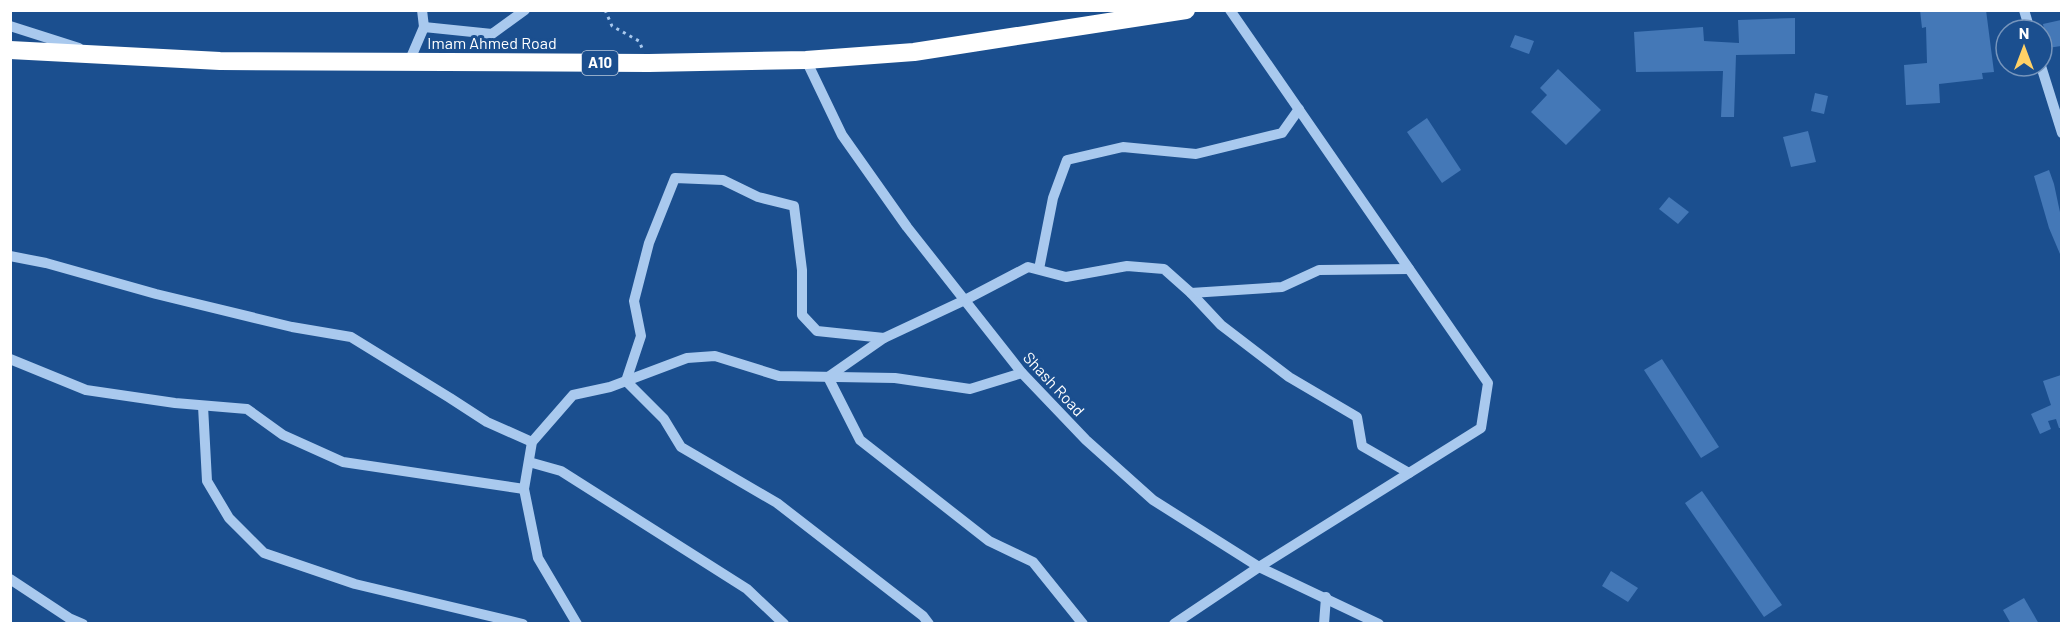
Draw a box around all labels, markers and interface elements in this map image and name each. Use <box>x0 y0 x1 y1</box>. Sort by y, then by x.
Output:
north arrow <box>1994 18 2054 78</box>
text: N <box>2019 23 2029 42</box>
street label: Imam Ahmed Road <box>427 33 557 52</box>
road number: A10 <box>582 51 618 75</box>
street label: Shash Road <box>1020 348 1089 420</box>

